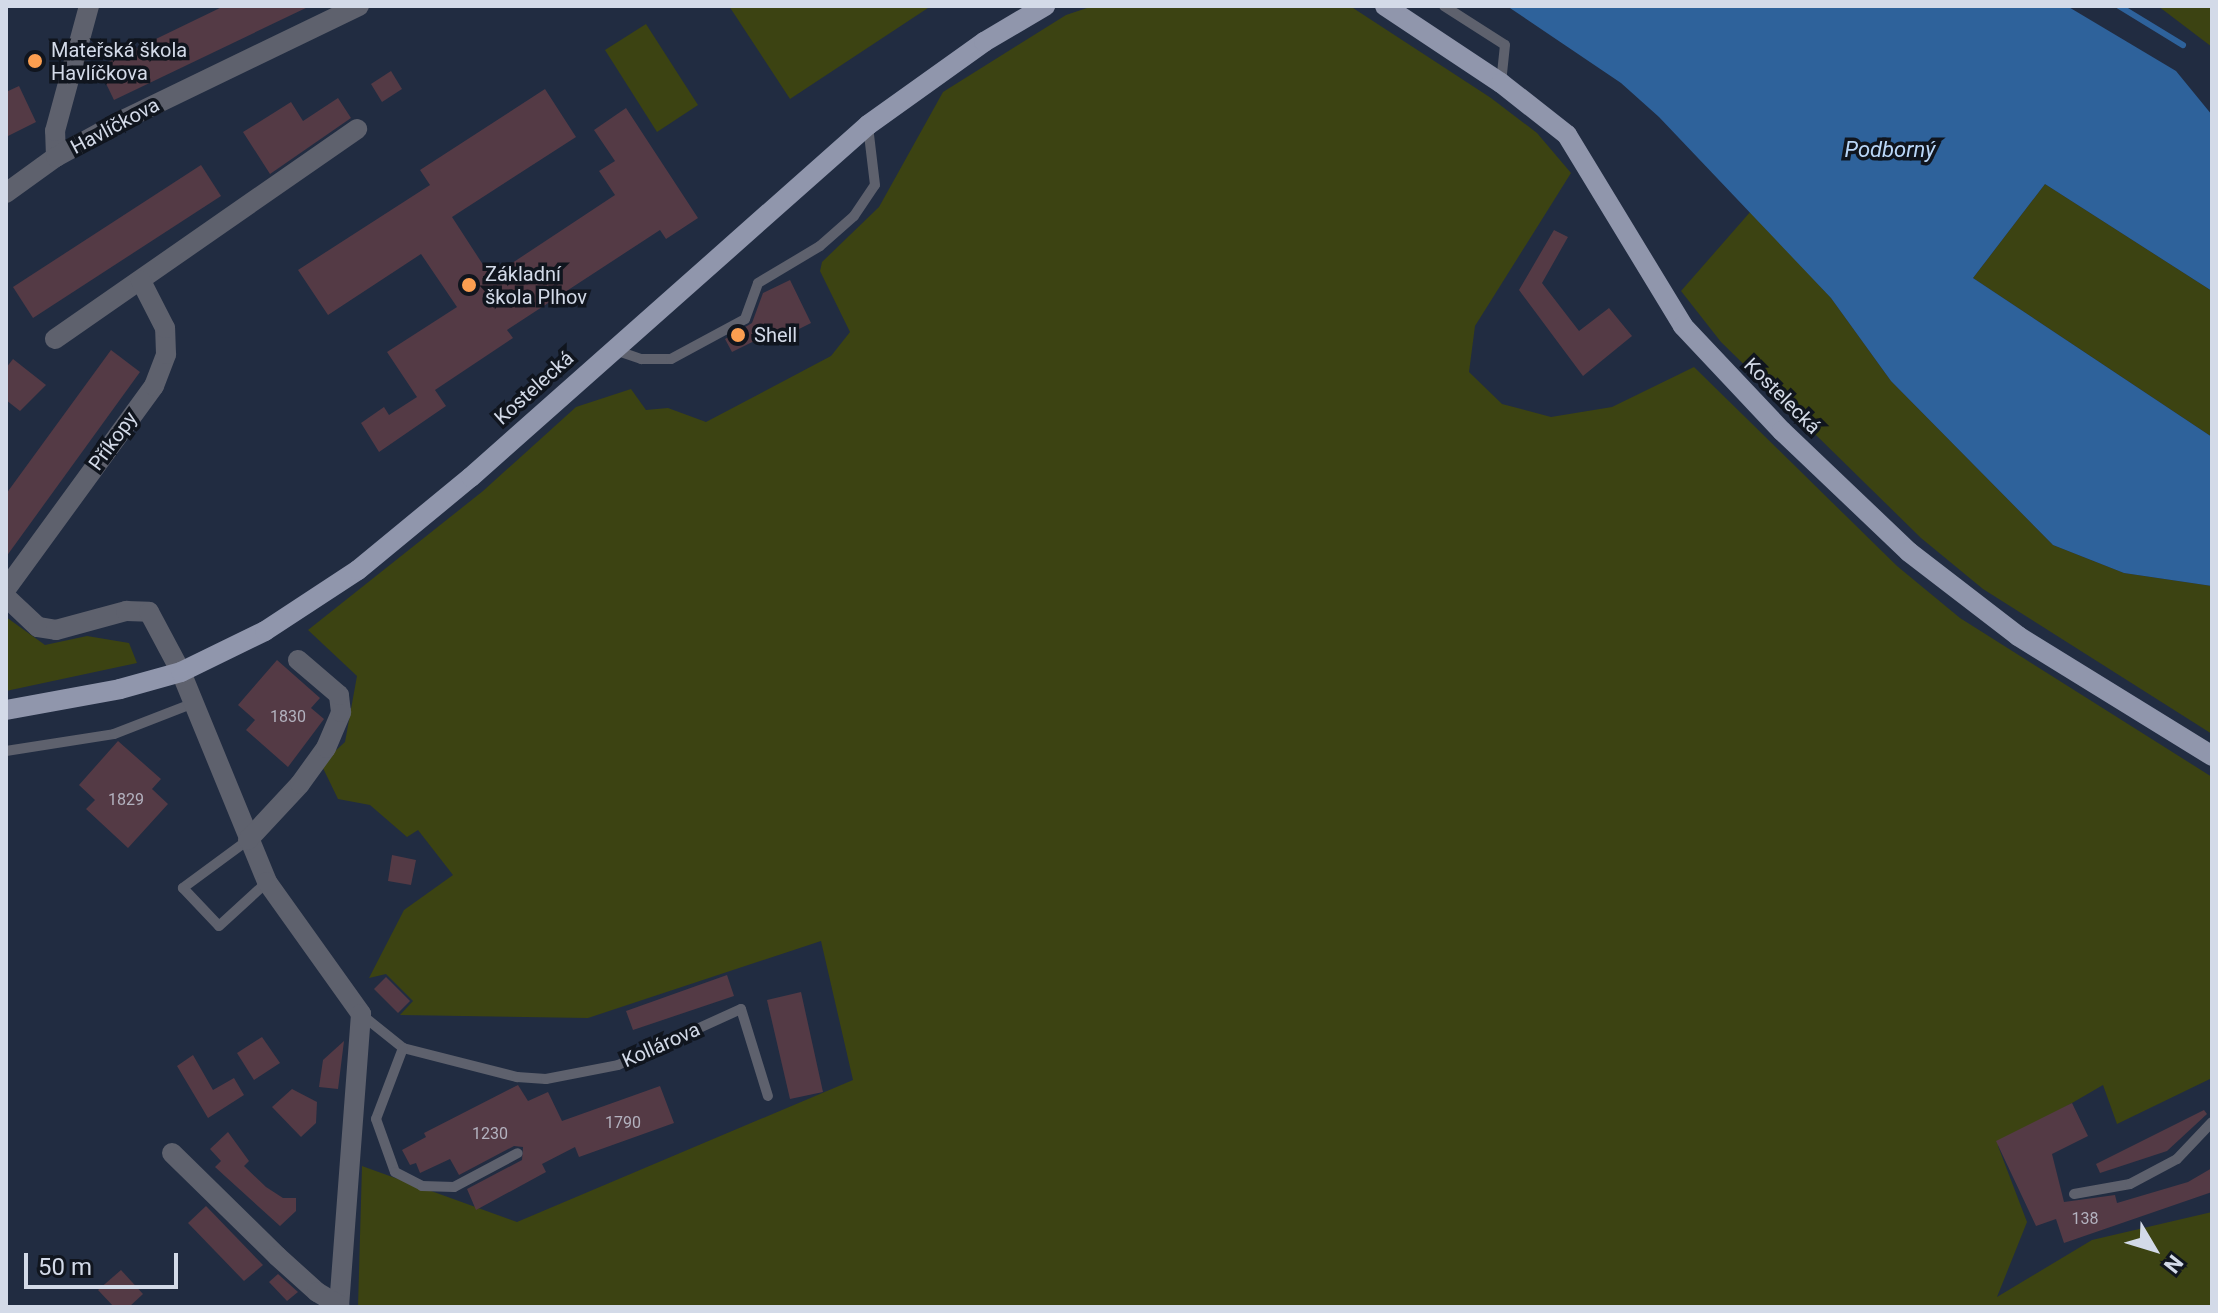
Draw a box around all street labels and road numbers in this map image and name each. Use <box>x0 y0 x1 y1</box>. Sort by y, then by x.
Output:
street label: Havlíčkova <box>67 93 163 159</box>
street label: Kostelecká <box>490 346 578 430</box>
street label: Kostelecká <box>1739 353 1825 439</box>
street label: Příkopy <box>84 407 142 475</box>
street label: Kollárova <box>618 1017 704 1073</box>

